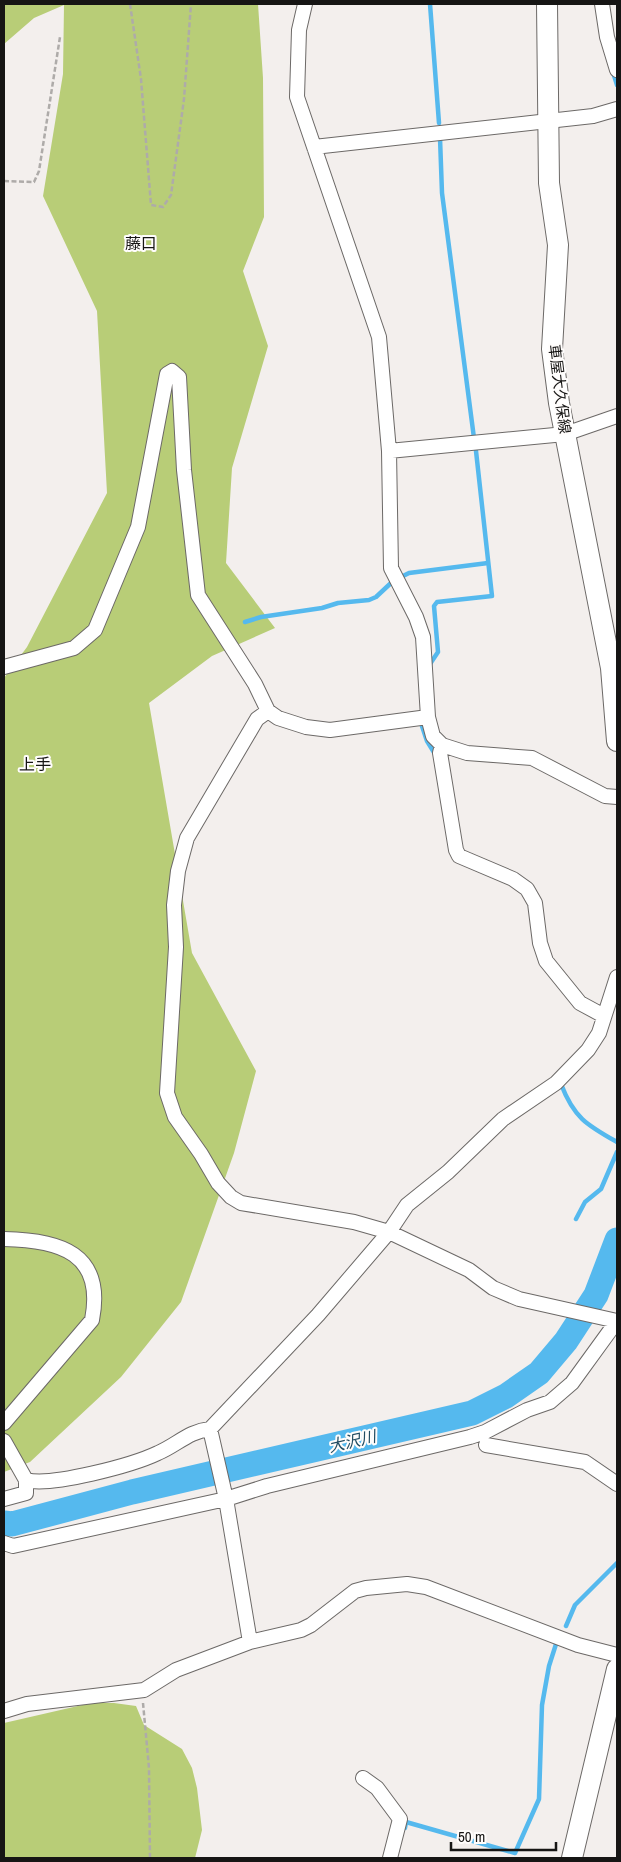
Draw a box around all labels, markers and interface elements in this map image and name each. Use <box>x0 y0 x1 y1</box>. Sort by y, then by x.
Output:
district label: 藤口 <box>125 232 157 254</box>
street label: 車屋大久保線 <box>544 343 576 435</box>
district label: 上手 <box>19 753 51 775</box>
water label: 大沢川 <box>326 1424 380 1457</box>
scale bar <box>451 1820 556 1852</box>
text: 50 m <box>458 1826 485 1847</box>

